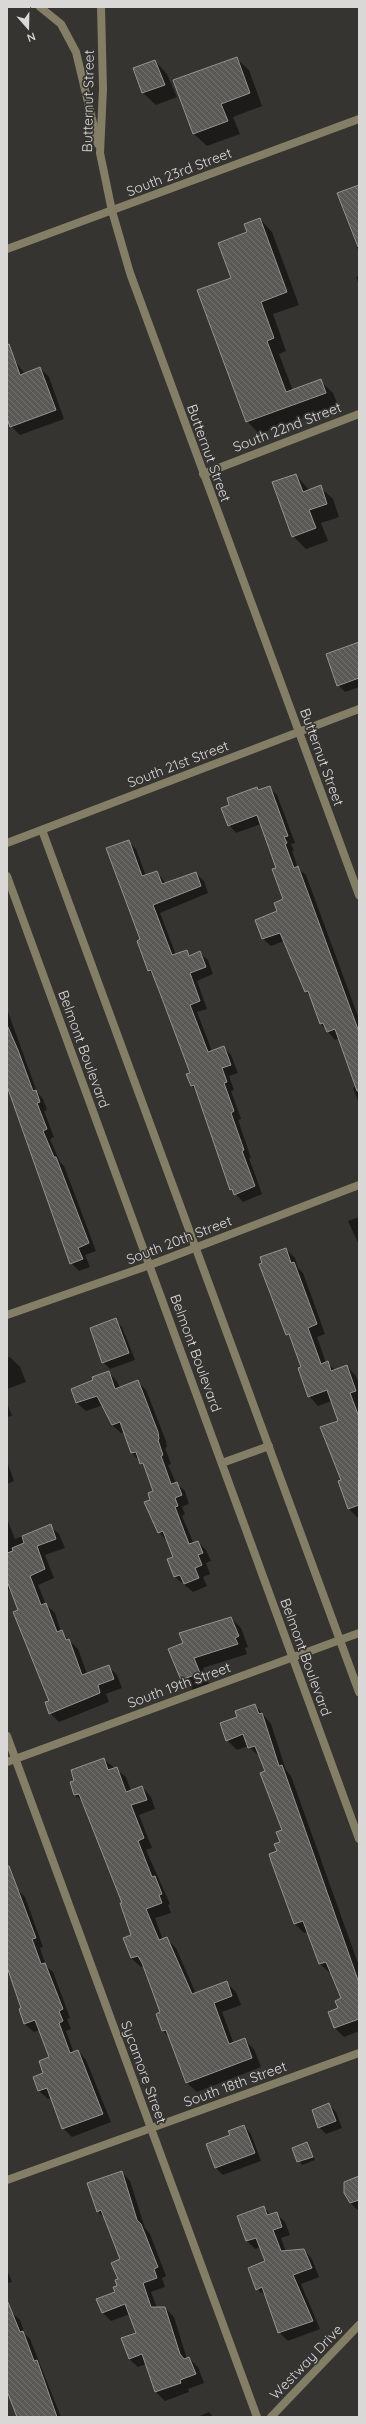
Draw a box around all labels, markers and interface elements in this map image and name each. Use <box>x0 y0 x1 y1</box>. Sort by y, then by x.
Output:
north arrow <box>8 8 48 48</box>
text: N <box>25 29 38 45</box>
street label: Butternut Street <box>78 49 98 153</box>
street label: South 23rd Street <box>124 144 235 200</box>
street label: South 22nd Street <box>230 398 344 456</box>
street label: Butternut Street <box>183 402 235 505</box>
street label: Butternut Street <box>296 706 348 809</box>
street label: South 21st Street <box>125 736 231 792</box>
street label: Belmont Boulevard <box>54 988 114 1110</box>
street label: South 20th Street <box>124 1211 235 1268</box>
street label: Belmont Boulevard <box>166 1292 226 1414</box>
street label: Belmont Boulevard <box>276 1596 336 1718</box>
street label: South 19th Street <box>125 1658 233 1712</box>
street label: Sycamore Street <box>117 2018 171 2126</box>
street label: South 18th Street <box>181 2057 289 2111</box>
street label: Westway Drive <box>266 2321 346 2403</box>

